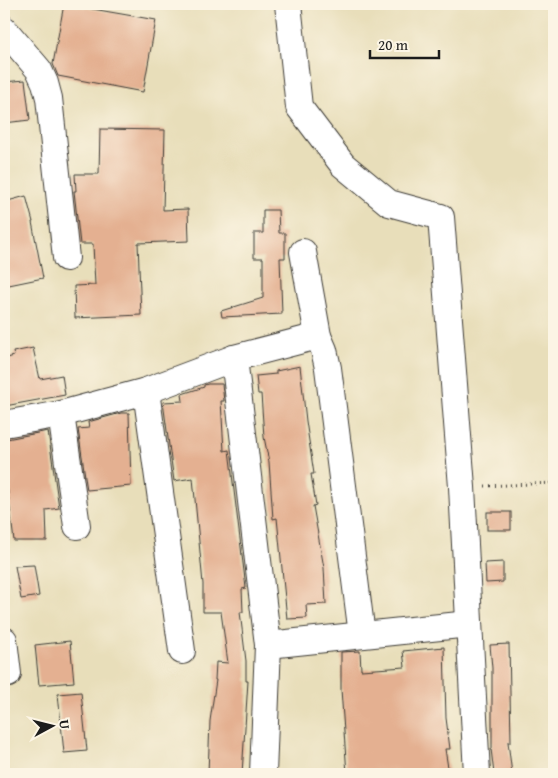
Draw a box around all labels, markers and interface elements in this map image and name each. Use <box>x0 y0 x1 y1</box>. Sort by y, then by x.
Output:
scale bar <box>370 28 439 60</box>
text: 20 m <box>378 34 409 55</box>
north arrow <box>28 700 78 750</box>
text: U <box>54 719 75 731</box>

